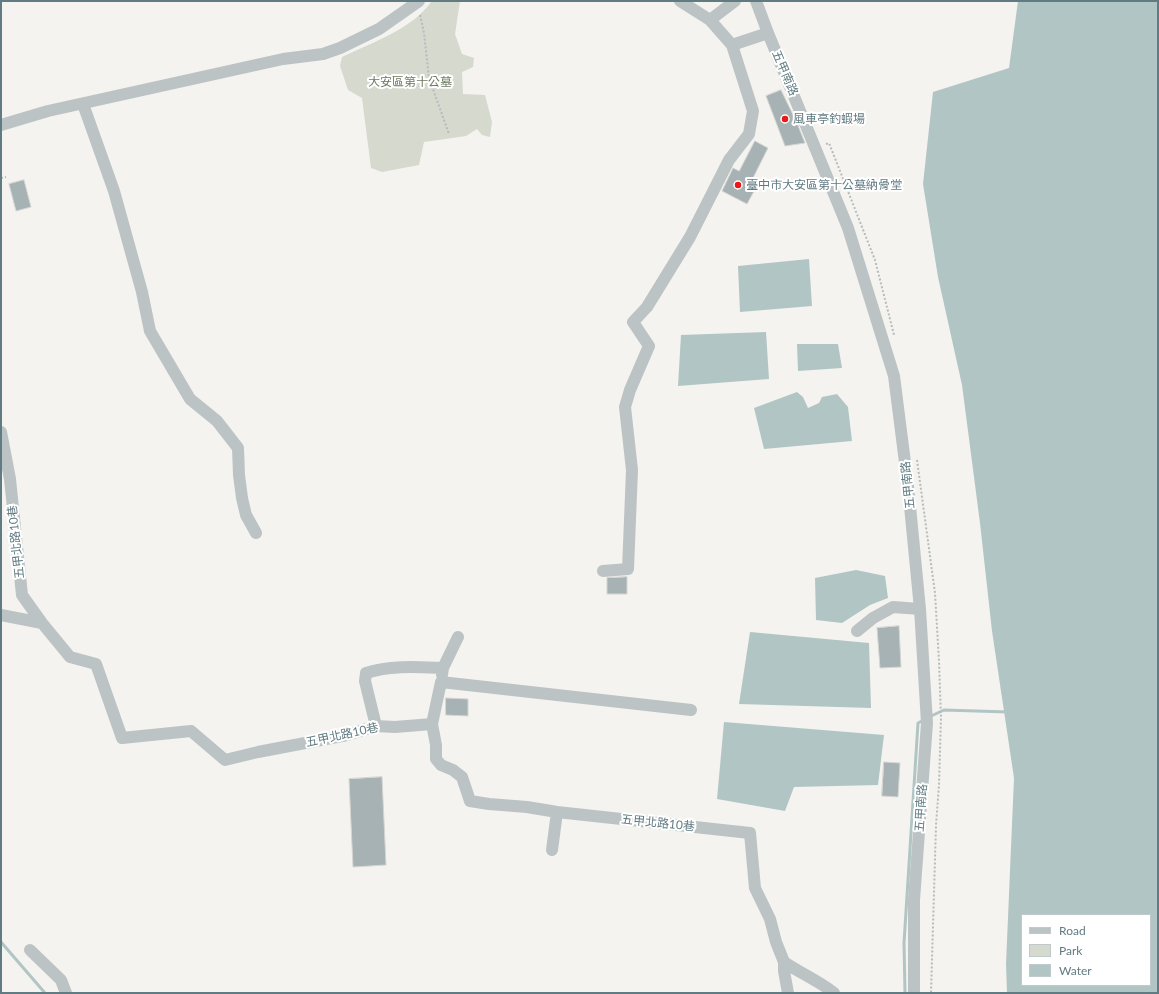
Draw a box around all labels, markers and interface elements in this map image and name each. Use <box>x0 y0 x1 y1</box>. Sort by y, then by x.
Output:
street label: 五甲南路 <box>769 48 801 98</box>
park label: 大安區第十公墓 <box>368 75 452 89</box>
place label: 風車亭釣蝦場 <box>793 112 865 126</box>
marker: 風車亭釣蝦場 <box>780 114 790 124</box>
place label: 臺中市大安區第十公墓納骨堂 <box>746 178 902 192</box>
marker: 臺中市大安區第十公墓納骨堂 <box>733 180 743 190</box>
street label: 五甲南路 <box>898 460 918 510</box>
street label: 五甲北路10巷 <box>5 504 27 580</box>
street label: 五甲北路10巷 <box>304 720 380 750</box>
street label: 五甲南路 <box>912 784 930 832</box>
street label: 五甲北路10巷 <box>620 812 696 834</box>
legend <box>1021 914 1151 986</box>
text: Road <box>1059 923 1086 938</box>
text: Park <box>1059 943 1082 958</box>
text: Water <box>1059 963 1092 978</box>

